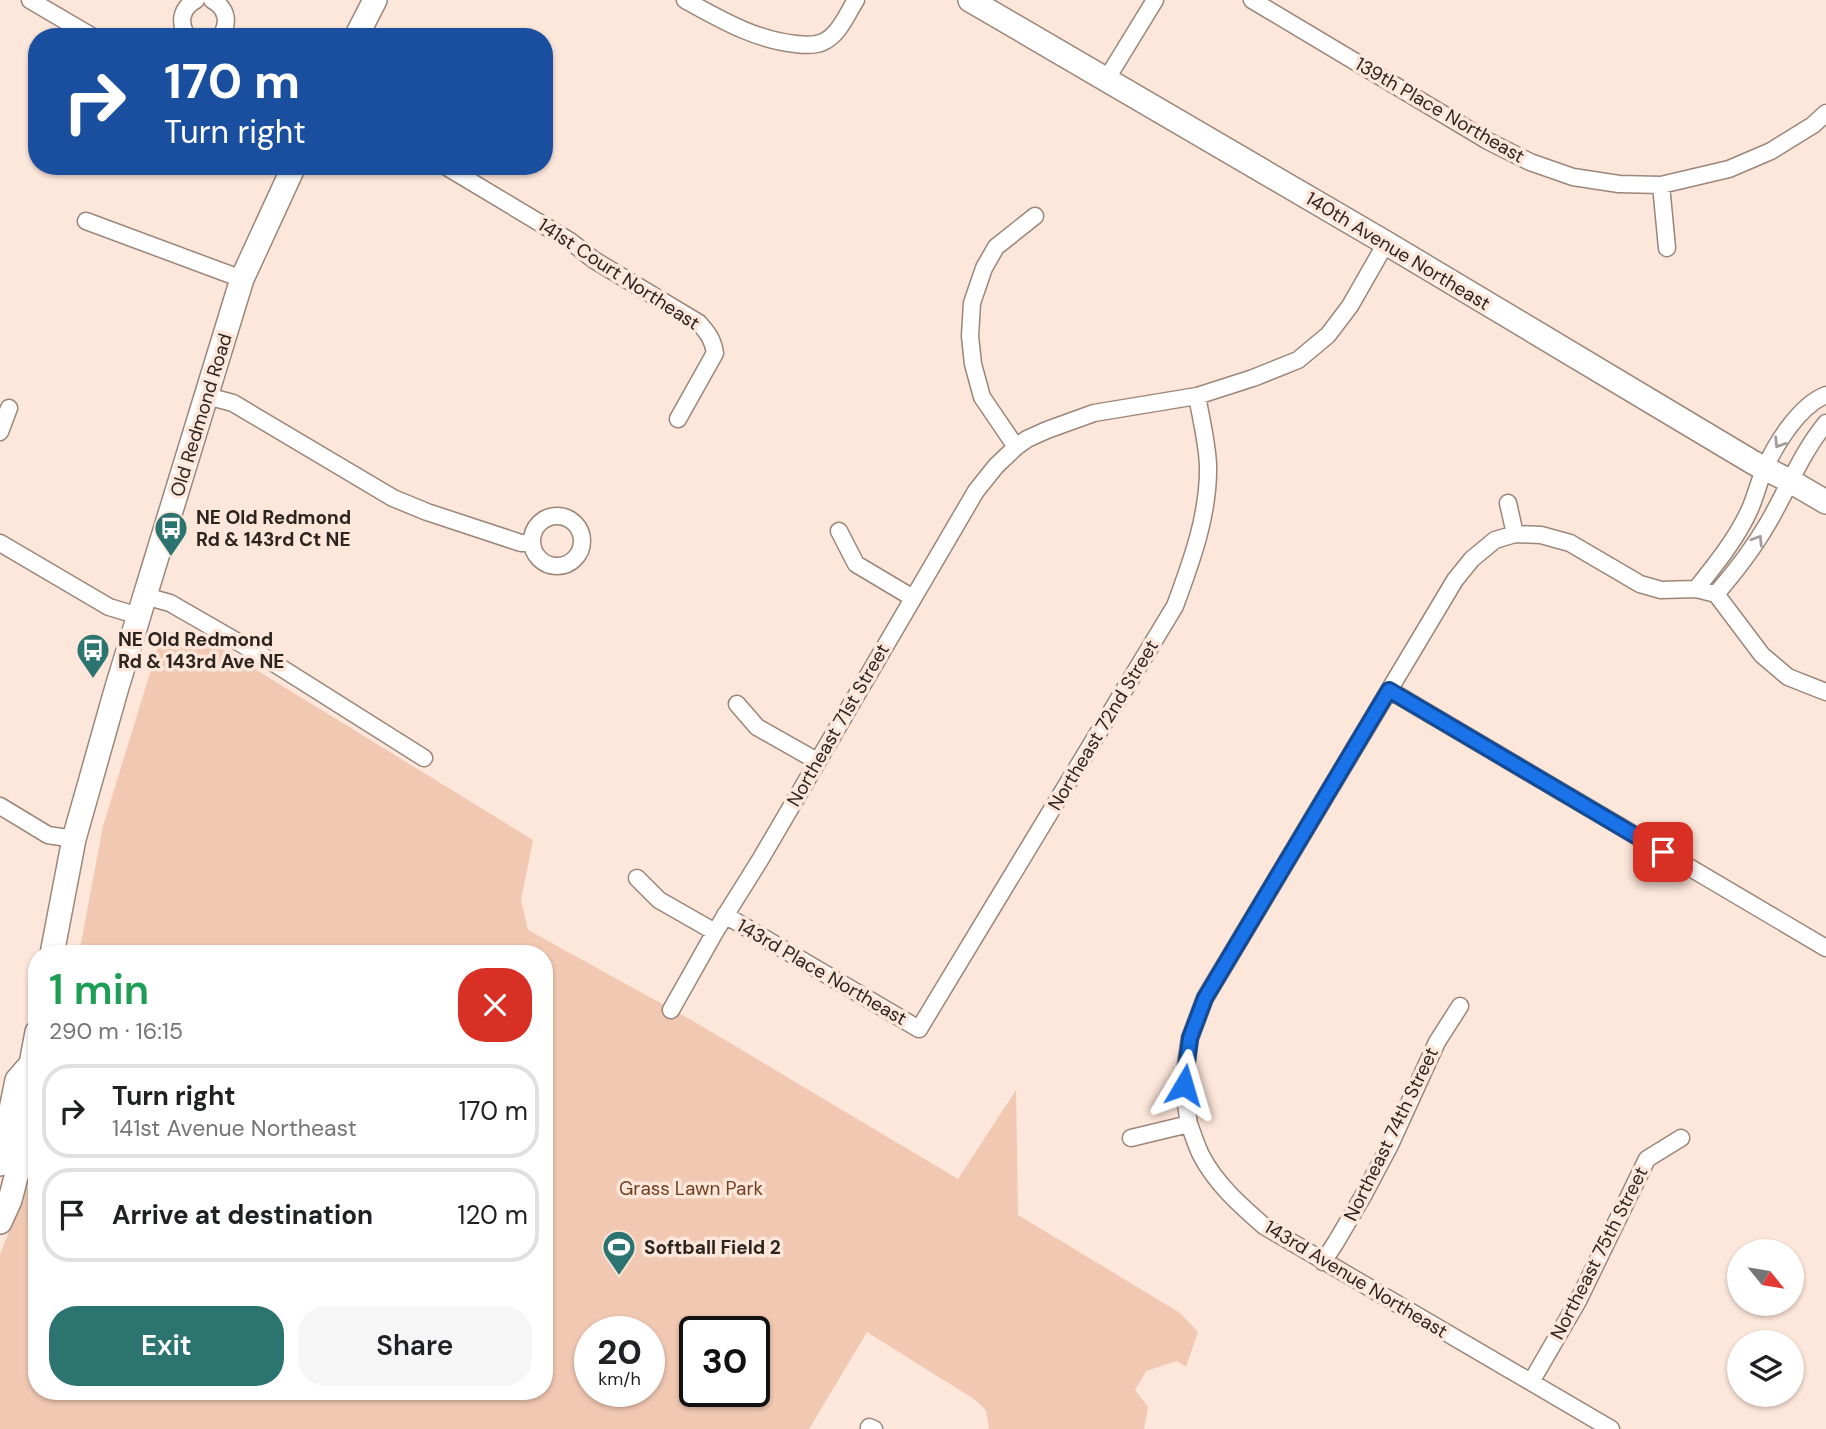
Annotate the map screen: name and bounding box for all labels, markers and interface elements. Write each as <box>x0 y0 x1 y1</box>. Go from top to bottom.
text: 170 m <box>164 49 300 113</box>
street label: 139th Place Northeast <box>1351 51 1529 169</box>
icon: right <box>49 56 140 147</box>
text: Turn right <box>164 111 306 153</box>
street label: 140th Avenue Northeast <box>1301 186 1495 316</box>
street label: 141st Court Northeast <box>533 212 705 336</box>
street label: Old Redmond Road <box>164 330 238 500</box>
one-way arrow <box>1775 435 1788 448</box>
place label: NE Old Redmond Rd & 143rd Ct NE <box>196 505 351 552</box>
bus stop icon: NE Old Redmond Rd & 143rd Ct NE <box>152 509 190 558</box>
one-way arrow <box>1749 535 1762 548</box>
place label: NE Old Redmond Rd & 143rd Ave NE <box>118 627 284 674</box>
bus stop icon: NE Old Redmond Rd & 143rd Ave NE <box>74 631 112 680</box>
street label: Northeast 72nd Street <box>1042 635 1164 815</box>
street label: Northeast 71st Street <box>781 639 895 811</box>
pin <box>1633 822 1693 882</box>
icon: arrive <box>1644 833 1682 871</box>
street label: 143rd Place Northeast <box>733 913 911 1031</box>
text: 1 min <box>49 962 149 1017</box>
button: close <box>458 968 532 1042</box>
text: 290 m · 16:15 <box>49 1016 183 1046</box>
street label: Northeast 74th Street <box>1338 1043 1444 1225</box>
position arrow <box>1147 1048 1221 1122</box>
text: Turn right <box>112 1079 236 1113</box>
icon: right <box>53 1092 91 1130</box>
text: 170 m <box>459 1094 528 1128</box>
text: 141st Avenue Northeast <box>112 1113 357 1143</box>
street label: Northeast 75th Street <box>1545 1162 1653 1344</box>
park label: Grass Lawn Park <box>619 1176 763 1201</box>
icon: arrive <box>53 1196 91 1234</box>
text: Arrive at destination <box>112 1198 373 1232</box>
text: 120 m <box>457 1198 528 1232</box>
street label: 143rd Avenue Northeast <box>1260 1214 1452 1344</box>
sports icon: Softball Field 2 <box>600 1228 638 1277</box>
place label: Softball Field 2 <box>644 1235 781 1260</box>
north arrow <box>1727 1239 1804 1316</box>
map controls <box>1727 1239 1804 1407</box>
button: Exit <box>49 1306 284 1386</box>
button: Share <box>298 1306 532 1386</box>
speed limit sign: 30 <box>679 1316 770 1407</box>
text: 20 <box>597 1329 642 1375</box>
button: layers <box>1727 1330 1804 1407</box>
text: km/h <box>598 1367 641 1391</box>

